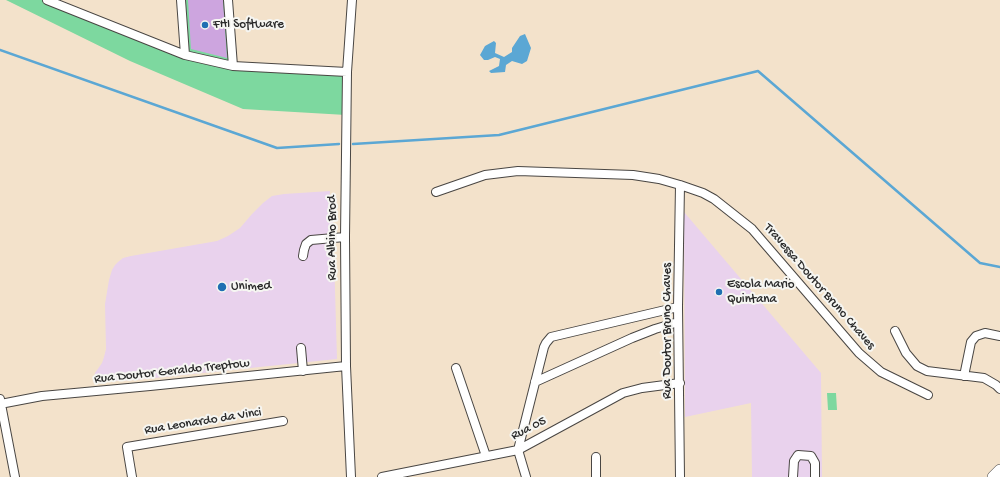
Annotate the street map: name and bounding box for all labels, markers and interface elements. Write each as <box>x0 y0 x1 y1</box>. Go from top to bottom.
place label: FHI Software <box>213 17 284 33</box>
marker: FHI Software <box>200 20 210 30</box>
street label: Rua Albino Brod <box>325 195 341 281</box>
street label: Travessa Doutor Bruno Chaves <box>760 221 878 353</box>
street label: Rua Doutor Bruno Chaves <box>660 263 676 399</box>
place label: Escola Mario Quintana <box>727 277 795 308</box>
place label: Unimed <box>231 279 271 295</box>
marker: Unimed <box>216 281 228 293</box>
marker: Escola Mario Quintana <box>714 287 724 297</box>
street label: Rua Doutor Geraldo Treptow <box>94 356 250 388</box>
street label: Rua Leonardo da Vinci <box>143 405 263 439</box>
street label: Rua 05 <box>509 414 549 444</box>

